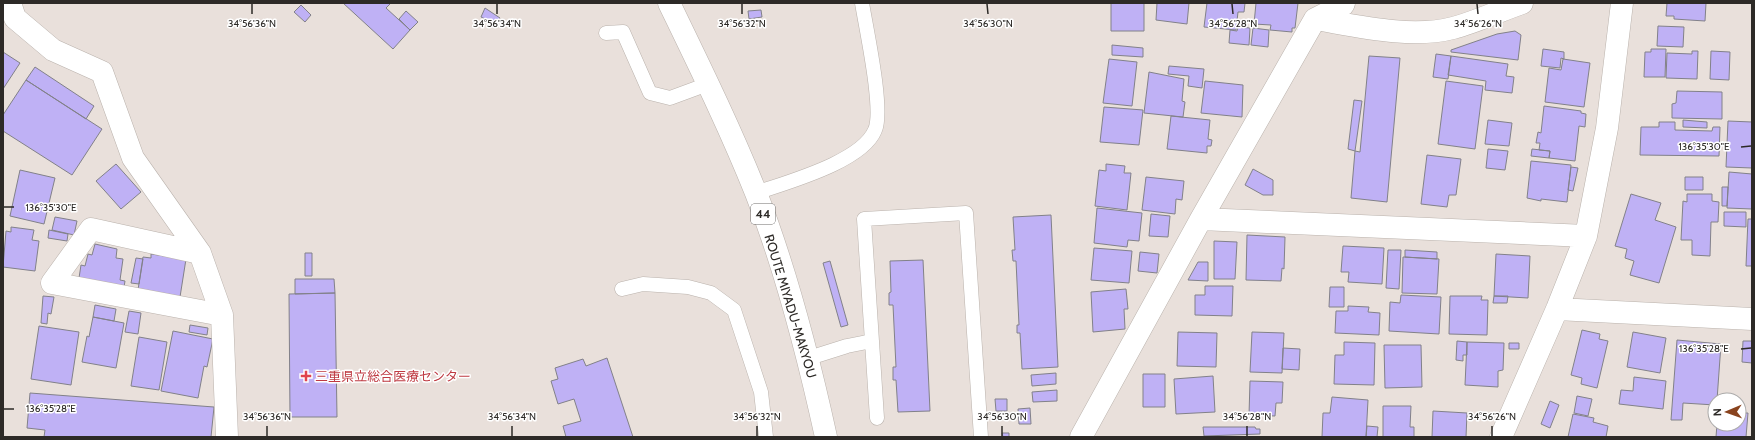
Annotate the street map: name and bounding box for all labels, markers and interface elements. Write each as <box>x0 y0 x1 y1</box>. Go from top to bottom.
text: 34°56'36"N <box>228 17 276 30</box>
text: 34°56'34"N <box>473 17 521 30</box>
text: 34°56'32"N <box>718 17 766 30</box>
text: 34°56'30"N <box>963 17 1013 30</box>
text: 34°56'28"N <box>1209 17 1257 30</box>
text: 34°56'26"N <box>1454 17 1502 30</box>
text: 136°35'30"E <box>1679 140 1730 153</box>
text: 136°35'30"E <box>26 201 77 214</box>
road number: 44 <box>751 204 775 224</box>
street label: ROUTE MIYADU-MAKYOU <box>762 232 820 380</box>
text: 136°35'28"E <box>1679 342 1729 355</box>
place label: 三重県立総合医療センター <box>315 368 471 384</box>
marker: 三重県立総合医療センター <box>300 370 312 382</box>
north arrow <box>1707 392 1747 432</box>
text: 136°35'28"E <box>26 402 76 415</box>
text: N <box>1710 408 1724 416</box>
text: 34°56'36"N <box>243 410 291 423</box>
text: 34°56'34"N <box>488 410 536 423</box>
text: 34°56'32"N <box>733 410 781 423</box>
text: 34°56'30"N <box>977 410 1027 423</box>
text: 34°56'28"N <box>1223 410 1271 423</box>
text: 34°56'26"N <box>1468 410 1516 423</box>

